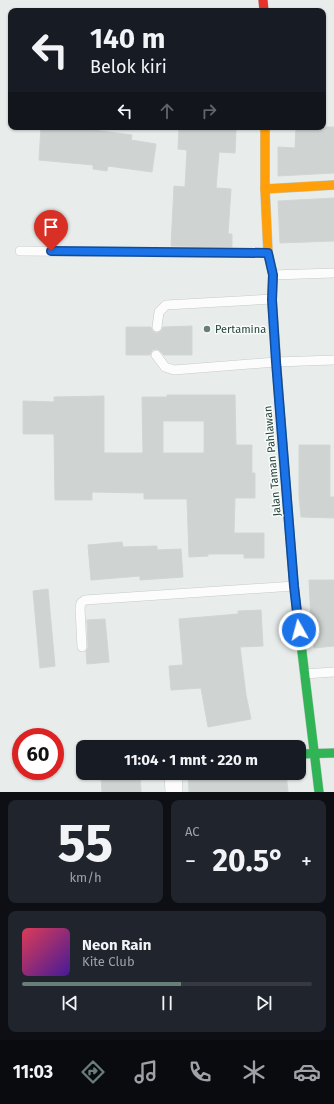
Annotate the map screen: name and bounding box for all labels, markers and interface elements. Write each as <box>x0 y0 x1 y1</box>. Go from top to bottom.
text: 140 m <box>90 22 166 55</box>
icon: left <box>24 24 76 76</box>
text: Belok kiri <box>90 56 167 78</box>
icon: left <box>114 100 136 122</box>
icon: ahead <box>156 100 178 122</box>
icon: right <box>198 100 220 122</box>
pin <box>34 210 68 251</box>
icon: arrive <box>40 216 62 238</box>
place label: Pertamina <box>215 323 266 336</box>
marker: Pertamina <box>202 324 212 334</box>
street label: Jalan Taman Pahlawan <box>261 405 284 517</box>
position arrow <box>278 609 320 651</box>
speed limit sign: 60 <box>12 728 64 780</box>
text: 11:04 · 1 mnt · 220 m <box>124 751 258 769</box>
text: 55 <box>58 812 113 875</box>
text: AC <box>185 824 200 839</box>
text: 20.5° <box>213 843 285 879</box>
text: − <box>185 848 196 875</box>
text: + <box>301 848 312 875</box>
text: km/h <box>69 870 102 885</box>
text: Neon Rain <box>82 936 151 954</box>
text: Kite Club <box>82 954 135 969</box>
icon: previous <box>59 992 81 1014</box>
icon: pause <box>156 992 178 1014</box>
icon: next <box>253 992 275 1014</box>
icon: directions <box>79 1058 107 1086</box>
icon: music <box>132 1058 160 1086</box>
icon: phone <box>186 1058 214 1086</box>
icon: climate <box>240 1058 268 1086</box>
icon: car <box>293 1058 321 1086</box>
text: 11:03 <box>13 1061 53 1083</box>

